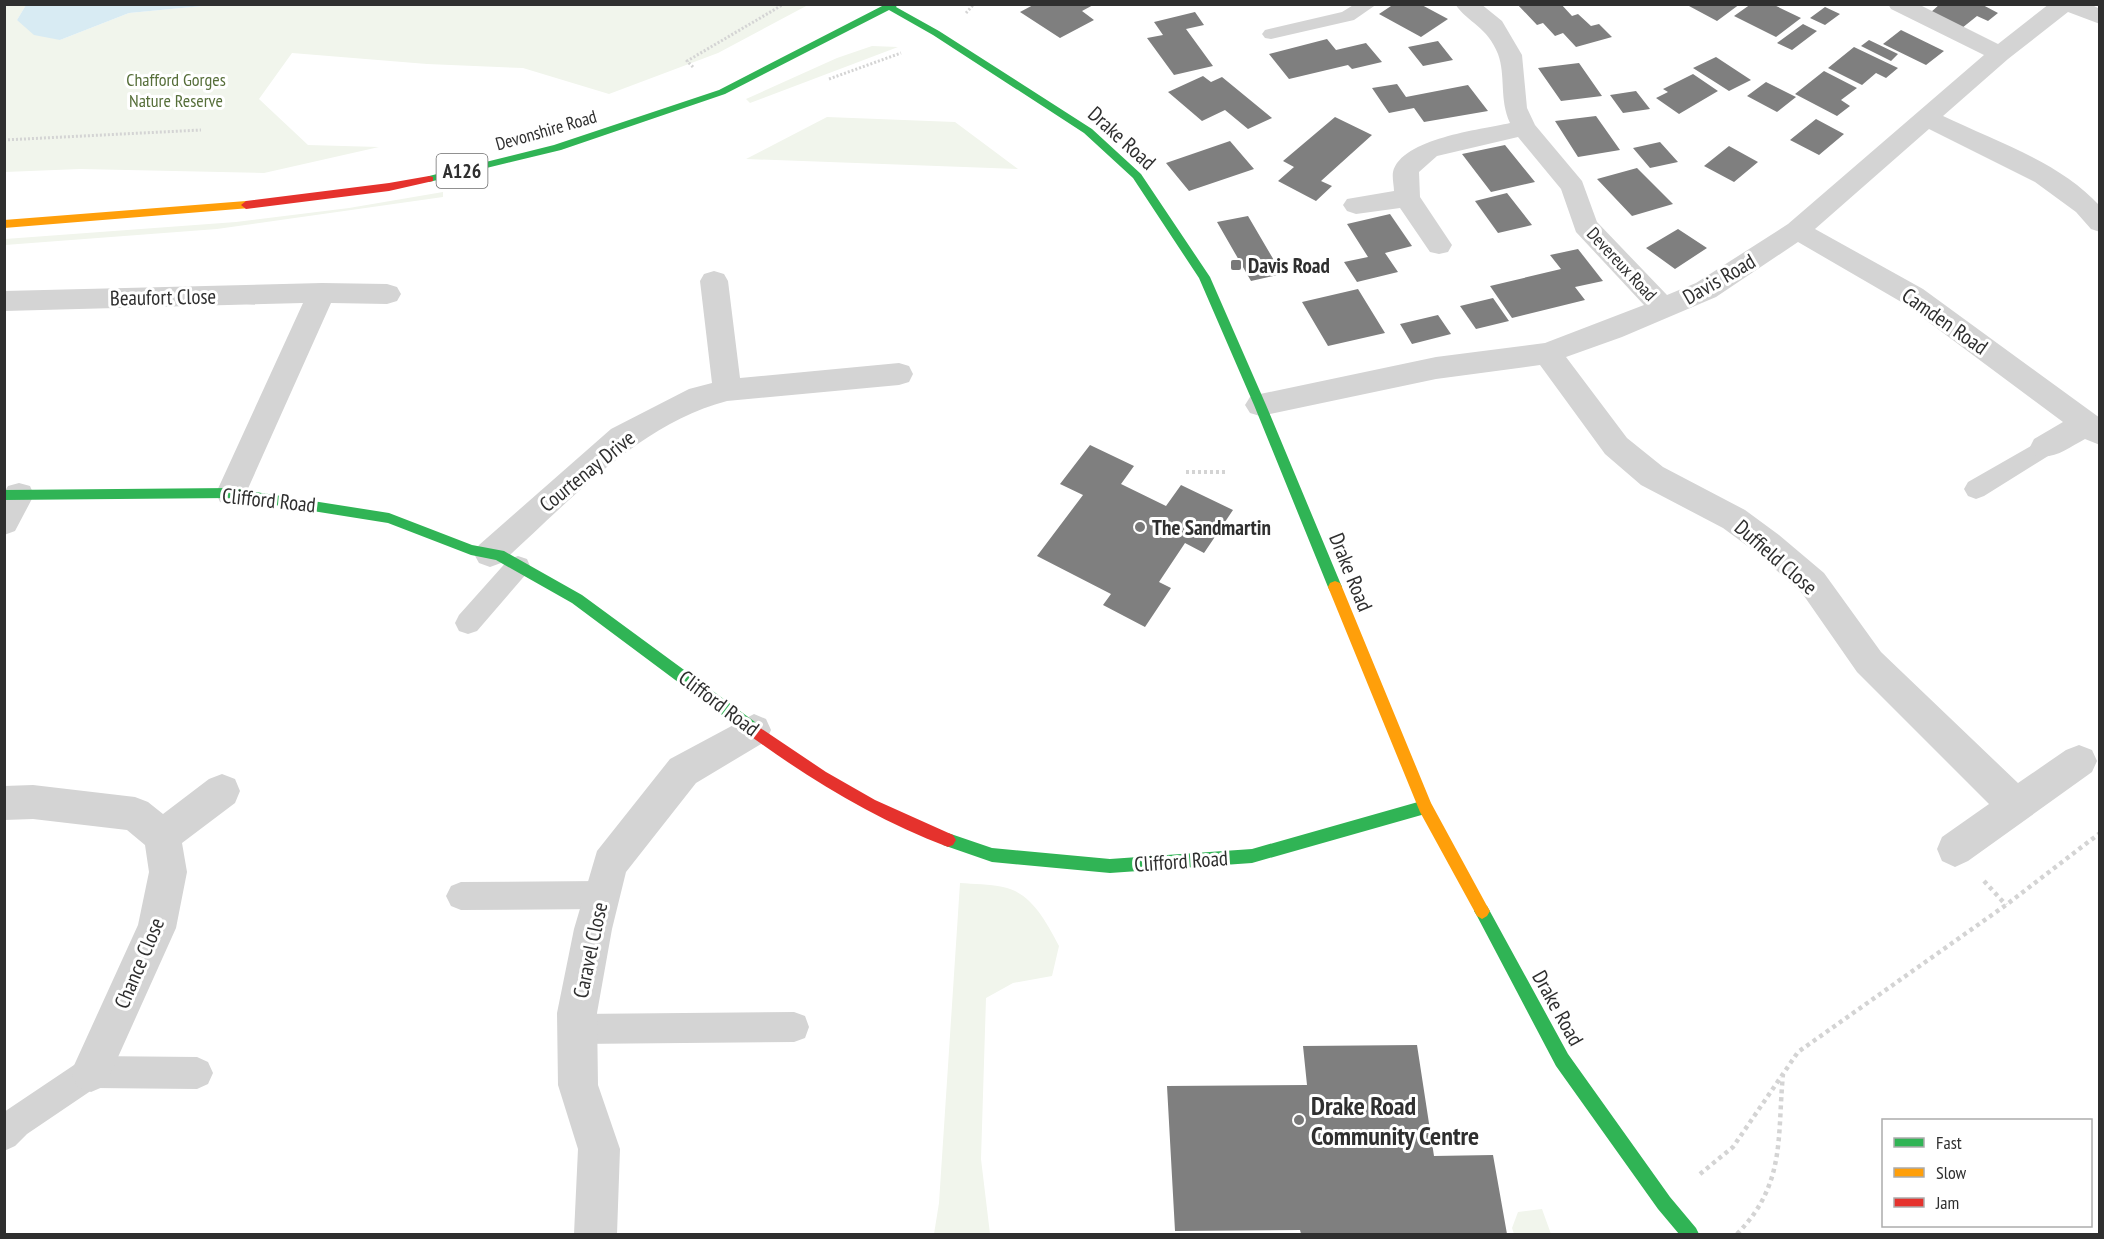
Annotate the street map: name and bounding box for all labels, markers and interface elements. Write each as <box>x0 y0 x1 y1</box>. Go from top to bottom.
park label: Chafford Gorges Nature Reserve <box>126 68 226 112</box>
street label: Drake Road <box>1082 101 1162 175</box>
street label: Devonshire Road <box>493 105 599 155</box>
road number: A126 <box>436 154 488 188</box>
street label: Devereux Road <box>1582 222 1662 306</box>
street label: Davis Road <box>1678 247 1760 311</box>
place label: Davis Road <box>1248 252 1330 279</box>
marker: Davis Road <box>1229 258 1243 272</box>
street label: Camden Road <box>1897 282 1993 360</box>
street label: Beaufort Close <box>110 283 216 311</box>
street label: Courtenay Drive <box>534 424 640 518</box>
street label: Clifford Road <box>221 482 317 518</box>
place label: The Sandmartin <box>1152 514 1271 541</box>
street label: Duffield Close <box>1729 514 1823 600</box>
marker: The Sandmartin <box>1133 520 1147 534</box>
street label: Drake Road <box>1323 529 1379 615</box>
street label: Clifford Road <box>673 664 765 742</box>
street label: Clifford Road <box>1133 844 1229 878</box>
street label: Caravel Close <box>567 900 613 1000</box>
street label: Chance Close <box>108 914 170 1012</box>
street label: Drake Road <box>1526 966 1590 1050</box>
place label: Drake Road Community Centre <box>1311 1089 1479 1152</box>
marker: Drake Road Community Centre <box>1292 1113 1306 1127</box>
legend <box>1882 1119 2092 1227</box>
text: Fast <box>1936 1131 1962 1154</box>
text: Slow <box>1936 1161 1967 1184</box>
text: Jam <box>1935 1191 1959 1214</box>

